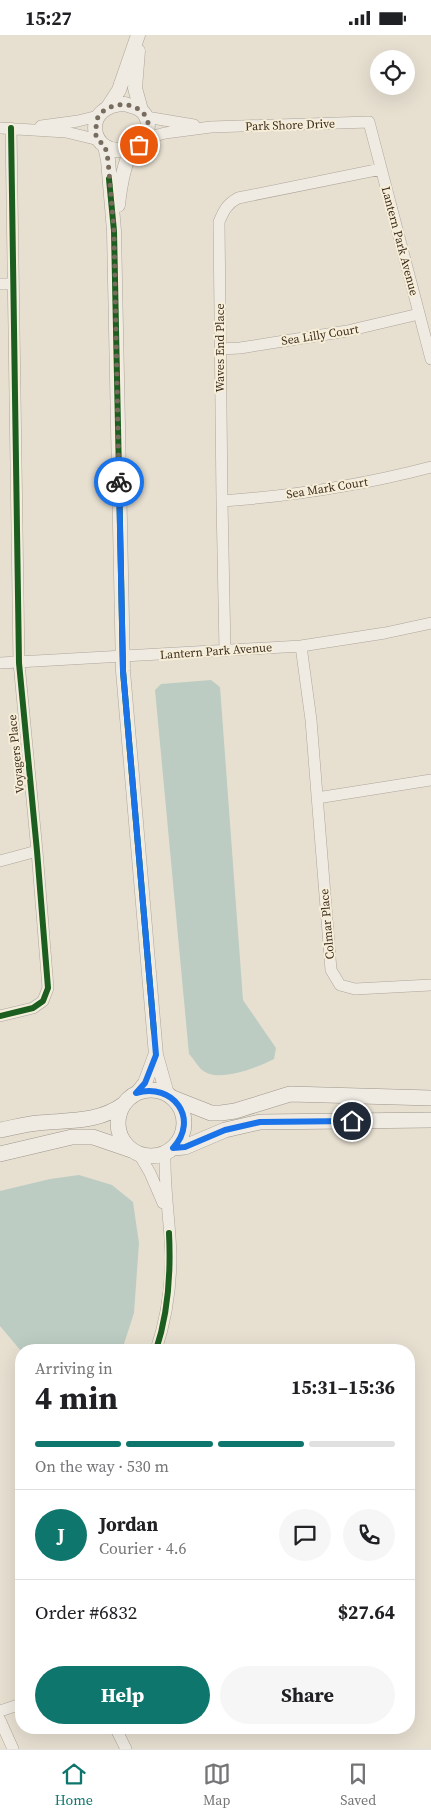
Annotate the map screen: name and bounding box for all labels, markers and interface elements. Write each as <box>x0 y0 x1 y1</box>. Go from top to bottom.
text: 15:27 <box>25 5 72 31</box>
map controls <box>370 50 415 95</box>
button: locate <box>370 50 415 95</box>
street label: Park Shore Drive <box>245 115 335 135</box>
pin <box>118 124 160 166</box>
icon: bag <box>125 131 153 159</box>
street label: Lantern Park Avenue <box>378 185 422 297</box>
street label: Waves End Place <box>212 303 228 393</box>
street label: Sea Lilly Court <box>280 321 360 349</box>
courier <box>94 457 144 507</box>
icon: bike <box>105 468 133 496</box>
street label: Sea Mark Court <box>285 474 369 502</box>
street label: Lantern Park Avenue <box>159 639 273 663</box>
street label: Voyagers Place <box>4 714 28 794</box>
street label: Colmar Place <box>316 888 338 960</box>
pin <box>331 1100 373 1142</box>
icon: home <box>338 1107 366 1135</box>
text: Arriving in <box>35 1357 113 1379</box>
text: 15:31–15:36 <box>291 1374 395 1400</box>
text: 4 min <box>35 1376 118 1420</box>
text: On the way · 530 m <box>35 1455 169 1477</box>
button: chat <box>279 1509 331 1561</box>
button: phone <box>343 1509 395 1561</box>
text: Jordan <box>99 1511 158 1537</box>
text: J <box>57 1522 65 1548</box>
text: Courier · 4.6 <box>99 1537 187 1559</box>
text: Order #6832 <box>35 1599 137 1625</box>
text: $27.64 <box>338 1599 395 1625</box>
button: Help <box>35 1666 210 1724</box>
button: Share <box>220 1666 395 1724</box>
tab: Home <box>55 1760 93 1810</box>
tab: Map <box>203 1760 231 1810</box>
tab: Saved <box>340 1760 376 1810</box>

